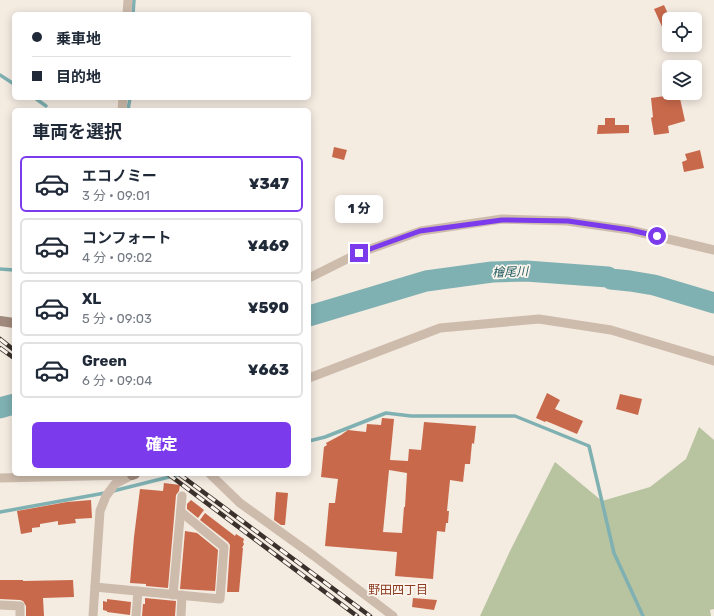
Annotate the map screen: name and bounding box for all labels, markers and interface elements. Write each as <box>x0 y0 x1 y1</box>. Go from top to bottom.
map controls <box>662 12 702 100</box>
button: locate <box>662 12 702 52</box>
text: 乗車地 <box>56 30 101 48</box>
button: layers <box>662 60 702 100</box>
text: 目的地 <box>56 68 101 86</box>
text: 車両を選択 <box>32 121 122 143</box>
icon: car <box>34 166 70 202</box>
text: エコノミー <box>82 167 157 185</box>
text: ¥347 <box>249 175 289 193</box>
text: 3 分 · 09:01 <box>82 188 150 203</box>
callout: 1 分 <box>335 195 383 223</box>
text: 1 分 <box>348 201 370 216</box>
route start <box>648 227 666 245</box>
icon: car <box>34 228 70 264</box>
text: コンフォート <box>82 229 172 247</box>
text: ¥469 <box>248 237 289 255</box>
route end <box>350 244 368 262</box>
text: 4 分 · 09:02 <box>82 250 152 265</box>
water label: 檜尾川 <box>492 264 530 280</box>
icon: car <box>34 290 70 326</box>
text: XL <box>82 290 101 308</box>
text: ¥590 <box>248 299 289 317</box>
text: 5 分 · 09:03 <box>82 311 152 326</box>
icon: car <box>34 352 70 388</box>
text: Green <box>82 352 127 370</box>
text: ¥663 <box>248 361 289 379</box>
text: 6 分 · 09:04 <box>82 373 152 388</box>
button: 確定 <box>32 422 291 468</box>
district label: 野田四丁目 <box>368 583 428 597</box>

